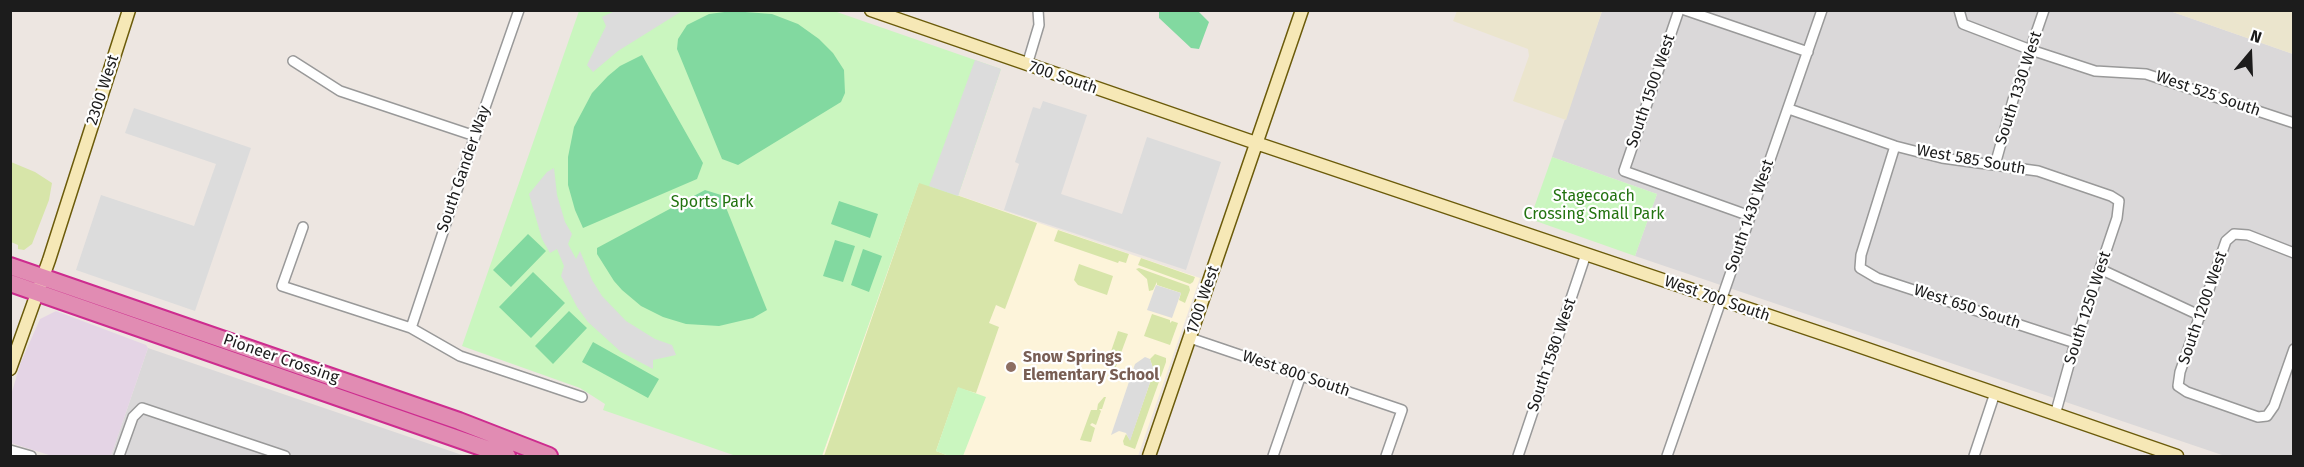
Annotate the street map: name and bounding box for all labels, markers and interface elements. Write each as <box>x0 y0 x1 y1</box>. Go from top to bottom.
north arrow <box>2220 24 2280 84</box>
text: N <box>2248 26 2264 47</box>
street label: South 1330 West <box>1992 29 2046 147</box>
street label: South 1500 West <box>1623 32 1679 150</box>
street label: 2300 West <box>83 52 123 128</box>
street label: 700 South <box>1026 57 1100 99</box>
street label: West 525 South <box>2153 67 2263 121</box>
street label: South Gander Way <box>433 103 495 235</box>
street label: West 585 South <box>1915 141 2027 179</box>
street label: South 1430 West <box>1722 157 1778 275</box>
park label: Stagecoach Crossing Small Park <box>1523 187 1665 225</box>
park label: Sports Park <box>671 193 753 213</box>
street label: South 1250 West <box>2061 249 2115 367</box>
street label: South 1200 West <box>2175 249 2231 367</box>
street label: 1700 West <box>1182 263 1224 337</box>
street label: West 700 South <box>1661 272 1773 326</box>
street label: West 650 South <box>1911 281 2023 333</box>
street label: South 1580 West <box>1524 296 1580 414</box>
street label: Pioneer Crossing <box>221 330 341 388</box>
street label: West 800 South <box>1240 347 1352 401</box>
place label: Snow Springs Elementary School <box>1023 348 1159 386</box>
marker: Snow Springs Elementary School <box>1004 360 1018 374</box>

